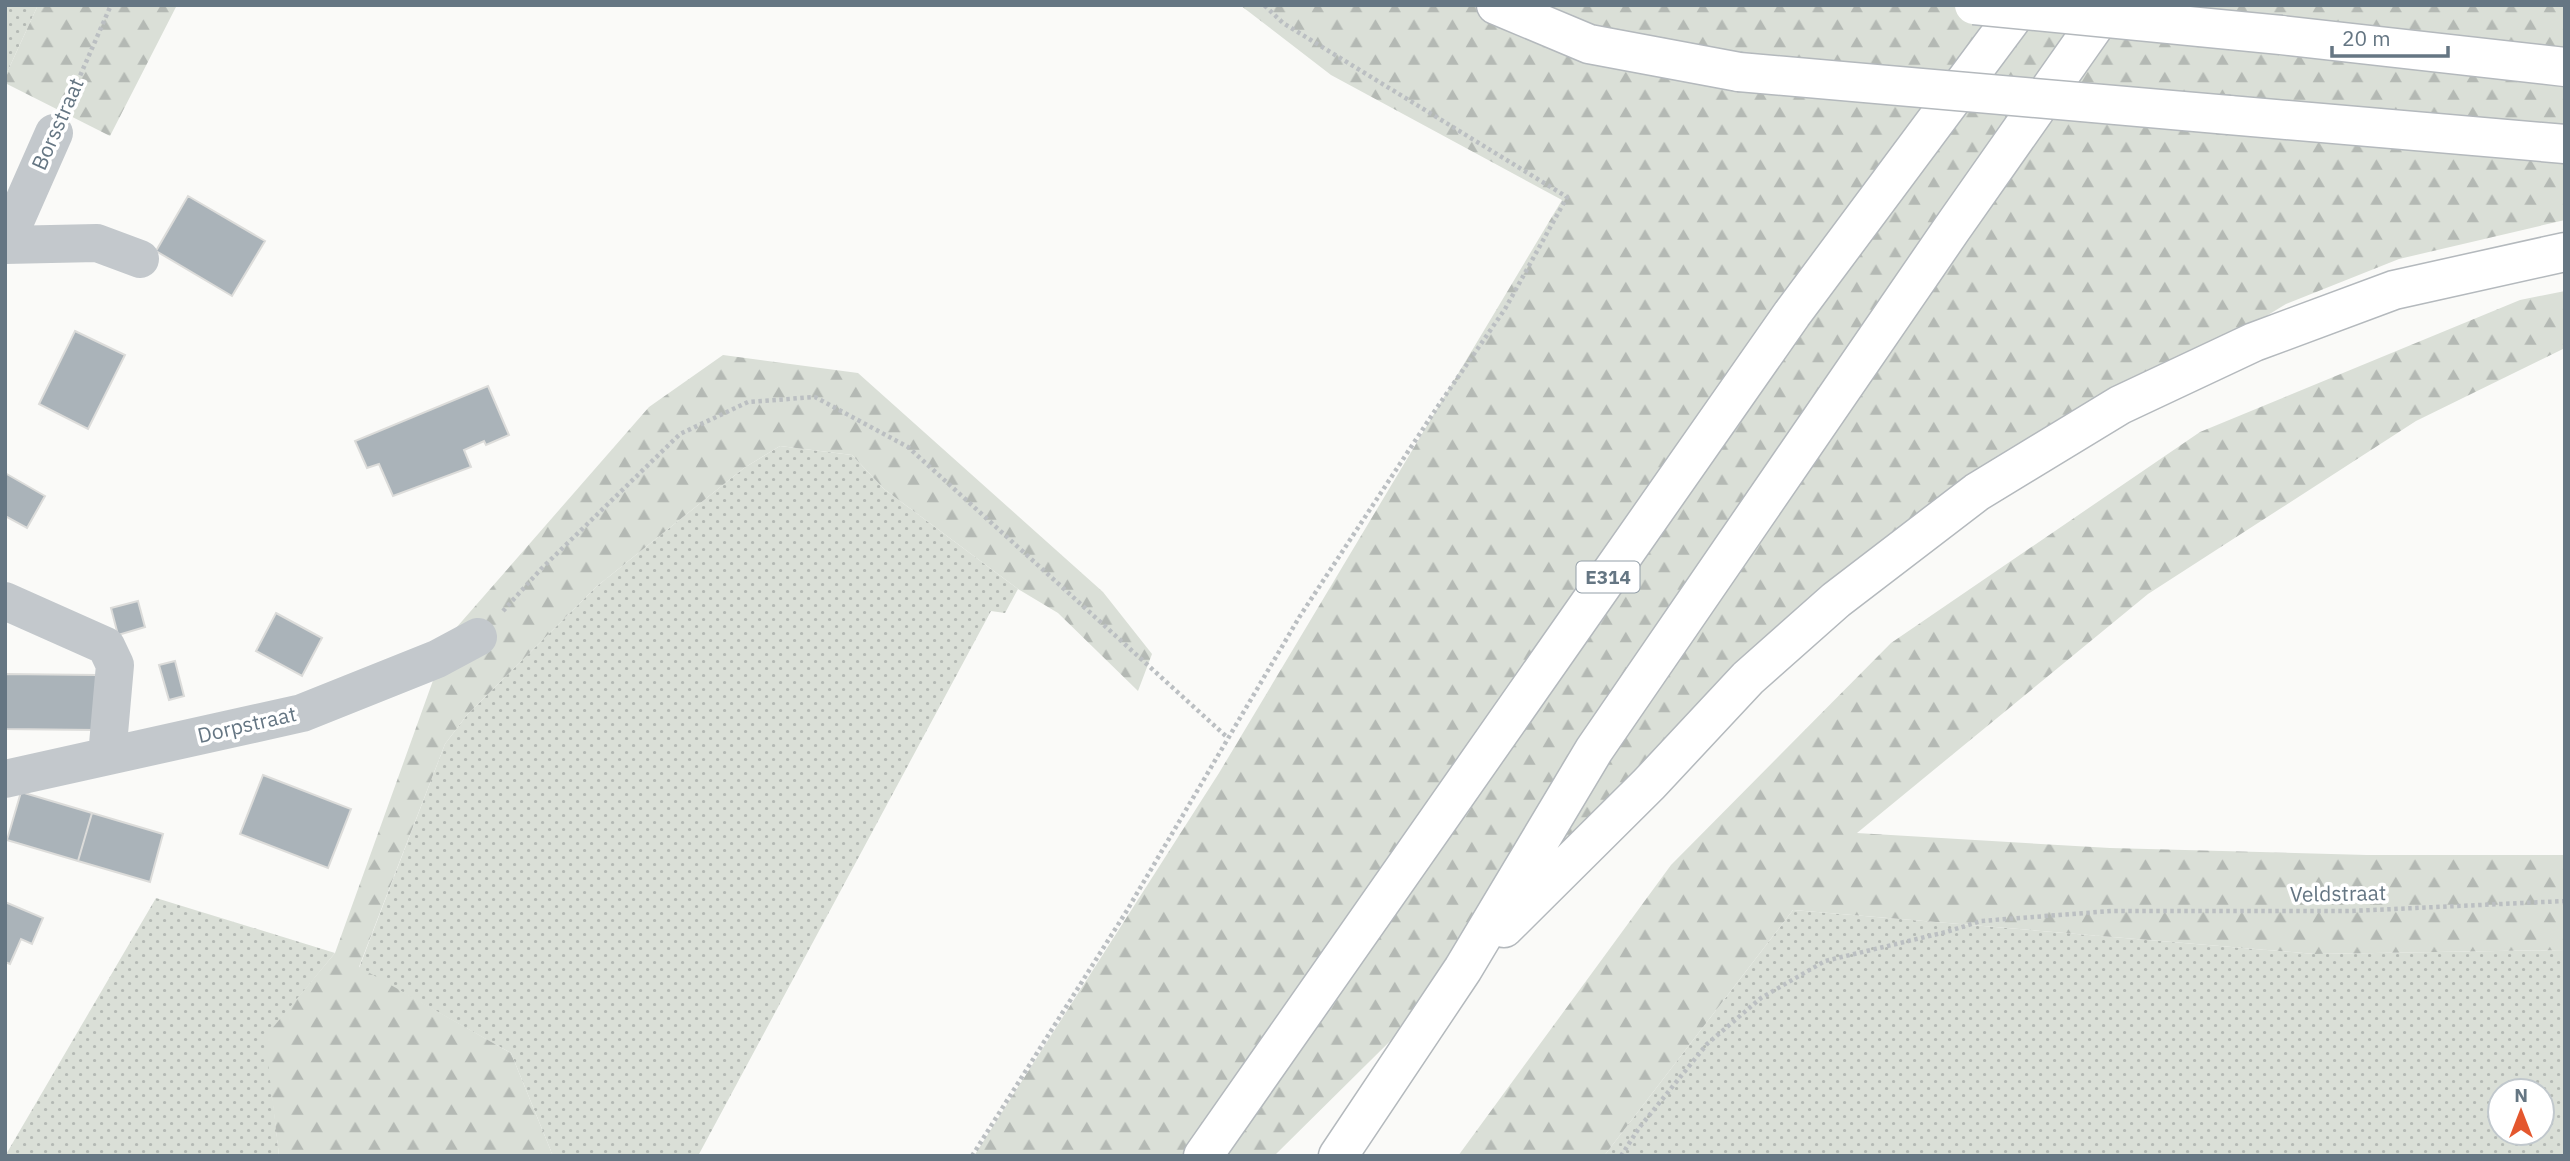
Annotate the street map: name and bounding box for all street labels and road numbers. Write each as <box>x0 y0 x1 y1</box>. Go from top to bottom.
street label: Borsstraat <box>24 73 90 174</box>
road number: E314 <box>1576 562 1640 592</box>
street label: Dorpstraat <box>195 699 299 749</box>
street label: Veldstraat <box>2290 878 2386 908</box>

